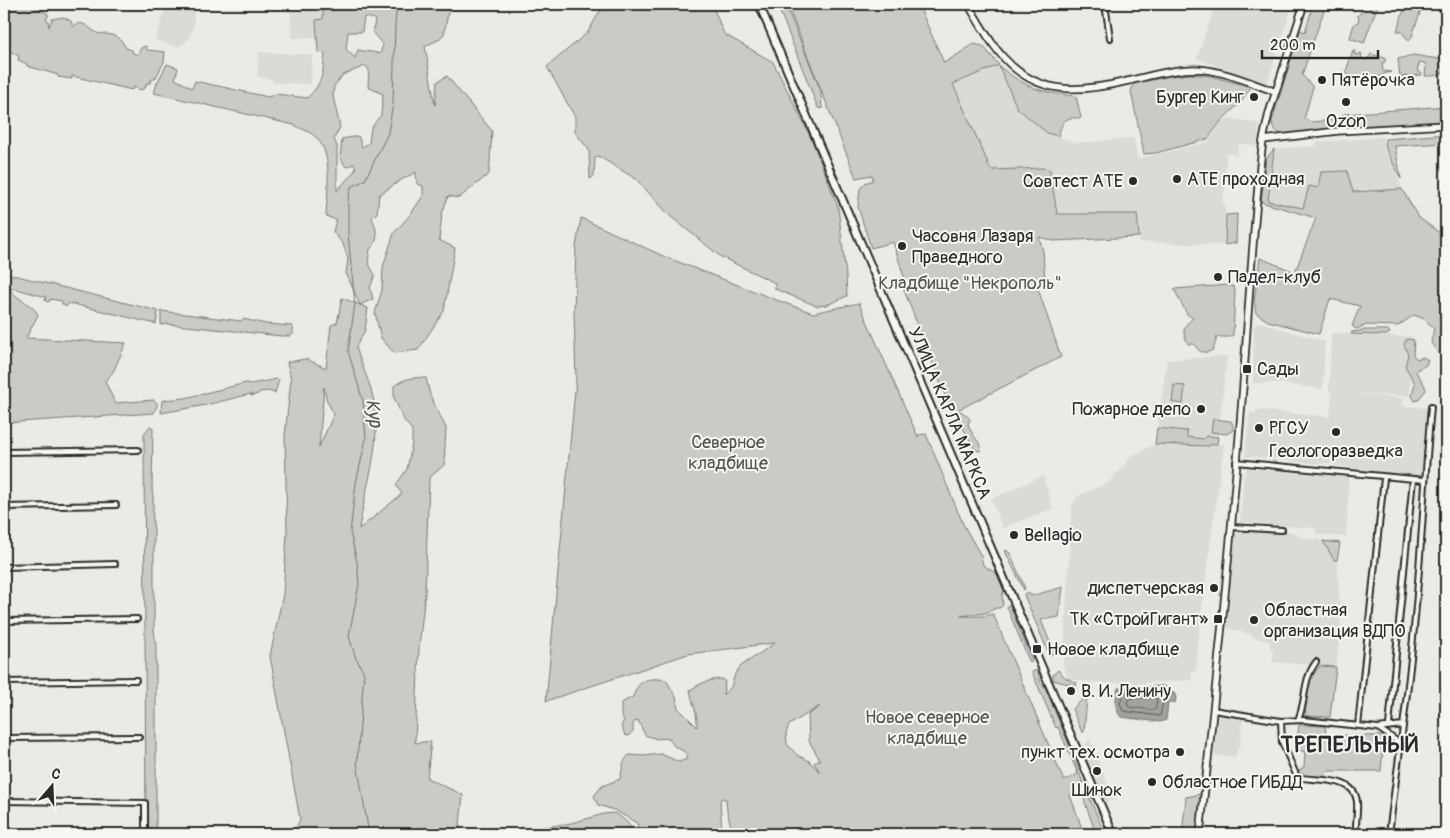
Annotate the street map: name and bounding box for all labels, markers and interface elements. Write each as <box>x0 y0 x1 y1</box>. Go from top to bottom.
scale bar <box>1262 28 1379 60</box>
text: 200 m <box>1270 36 1315 55</box>
place label: Пятёрочка <box>1332 69 1415 92</box>
marker: Пятёрочка <box>1316 74 1328 86</box>
place label: Бургер Кинг <box>1156 86 1244 109</box>
marker: Бургер Кинг <box>1248 91 1260 103</box>
marker: Ozon <box>1340 96 1352 108</box>
place label: Ozon <box>1326 110 1366 133</box>
place label: АТЕ проходная <box>1187 168 1305 191</box>
place label: Совтест АТЕ <box>1023 170 1123 193</box>
marker: АТЕ проходная <box>1171 173 1183 185</box>
marker: Совтест АТЕ <box>1127 175 1139 187</box>
place label: Часовня Лазаря Праведного <box>912 225 1033 269</box>
marker: Часовня Лазаря Праведного <box>896 240 908 252</box>
place label: Падел-клуб <box>1228 266 1321 289</box>
marker: Падел-клуб <box>1212 271 1224 283</box>
park label: Кладбище "Некрополь" <box>878 272 1062 295</box>
street label: УЛИЦА КАРЛА МАРКСА <box>903 324 996 503</box>
place label: Сады <box>1257 358 1299 381</box>
marker: Сады <box>1241 363 1253 375</box>
water label: Кур <box>360 398 388 430</box>
place label: Пожарное депо <box>1072 398 1191 421</box>
marker: Пожарное депо <box>1195 403 1207 415</box>
place label: РГСУ <box>1269 417 1309 440</box>
marker: РГСУ <box>1253 422 1265 434</box>
marker: Геологоразведка <box>1330 426 1342 438</box>
park label: Северное кладбище <box>688 431 768 475</box>
place label: Геологоразведка <box>1269 440 1403 463</box>
place label: Bellagio <box>1024 524 1082 547</box>
marker: Bellagio <box>1008 529 1020 541</box>
place label: диспетчерская <box>1087 577 1204 600</box>
marker: диспетчерская <box>1208 582 1220 594</box>
place label: Областная организация ВДПО <box>1264 599 1406 643</box>
place label: ТК «СтройГигант» <box>1070 608 1208 631</box>
marker: ТК «СтройГигант» <box>1212 613 1224 625</box>
marker: Областная организация ВДПО <box>1248 614 1260 626</box>
place label: Новое кладбище <box>1047 638 1179 661</box>
marker: Новое кладбище <box>1031 643 1043 655</box>
place label: В. И. Ленину <box>1081 680 1171 703</box>
marker: В. И. Ленину <box>1065 685 1077 697</box>
park label: Новое северное кладбище <box>865 706 989 750</box>
district label: ТРЕПЕЛЬНЫЙ <box>1280 731 1419 759</box>
place label: пункт тех. осмотра <box>1021 741 1170 764</box>
marker: пункт тех. осмотра <box>1174 746 1186 758</box>
north arrow <box>28 760 78 810</box>
text: С <box>49 765 63 784</box>
marker: Шинок <box>1091 765 1103 777</box>
place label: Областное ГИБДД <box>1162 771 1303 794</box>
marker: Областное ГИБДД <box>1146 776 1158 788</box>
place label: Шинок <box>1072 779 1122 802</box>

